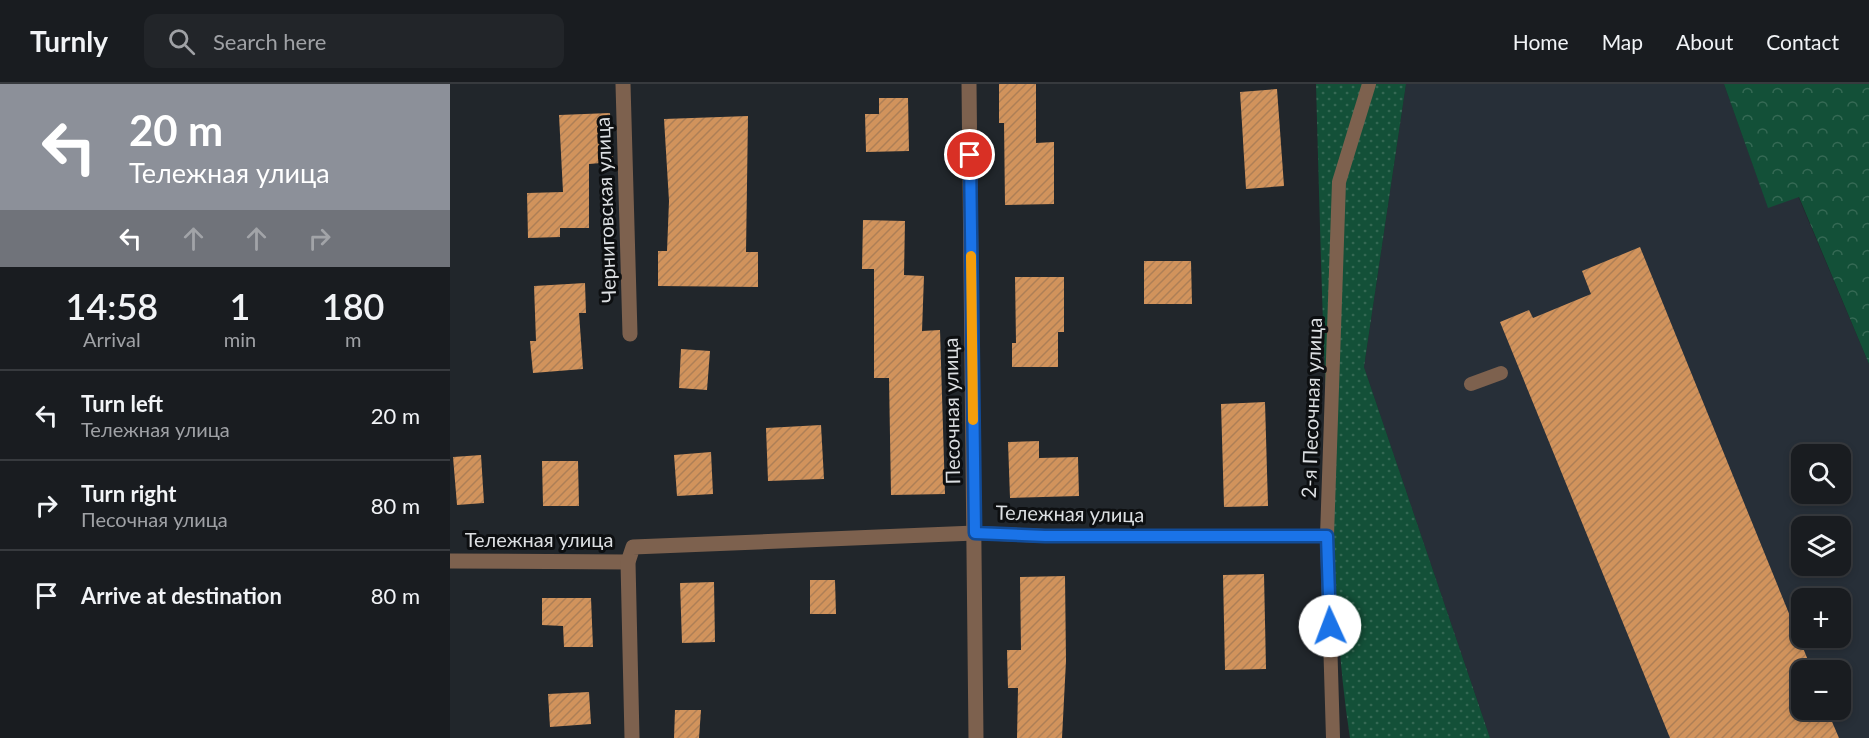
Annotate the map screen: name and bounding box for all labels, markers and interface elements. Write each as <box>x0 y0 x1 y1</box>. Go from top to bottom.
search box <box>144 14 564 68</box>
text: Turnly <box>30 24 108 58</box>
icon: search <box>165 25 198 58</box>
text: Search here <box>213 28 326 55</box>
text: Home <box>1513 29 1569 54</box>
text: Map <box>1602 29 1643 54</box>
text: About <box>1676 29 1733 54</box>
text: Contact <box>1766 29 1839 54</box>
text: 20 m <box>129 105 223 155</box>
icon: left <box>30 108 108 186</box>
street label: Черниговская улица <box>590 117 620 303</box>
pin <box>944 129 995 180</box>
icon: arrive <box>953 138 986 171</box>
text: Тележная улица <box>129 156 330 189</box>
icon: left <box>114 222 147 255</box>
icon: ahead <box>177 222 210 255</box>
icon: ahead <box>240 222 273 255</box>
icon: right <box>303 222 336 255</box>
text: 14:58 <box>66 284 158 328</box>
text: 1 <box>230 284 250 328</box>
text: 180 <box>322 284 384 328</box>
street label: 2-я Песочная улица <box>1296 317 1326 499</box>
text: Arrival <box>83 327 141 351</box>
text: min <box>224 327 256 351</box>
text: m <box>345 327 361 351</box>
street label: Песочная улица <box>938 337 964 485</box>
text: Turn left <box>81 390 163 417</box>
icon: left <box>30 399 63 432</box>
text: 20 m <box>371 402 420 429</box>
text: Тележная улица <box>81 417 230 441</box>
map controls <box>1791 444 1851 720</box>
button: search <box>1791 444 1851 504</box>
text: Turn right <box>81 480 176 507</box>
icon: right <box>30 489 63 522</box>
text: 80 m <box>371 492 420 519</box>
street label: Тележная улица <box>995 500 1145 526</box>
text: Песочная улица <box>81 507 228 531</box>
button: layers <box>1791 516 1851 576</box>
street label: Тележная улица <box>465 527 613 551</box>
icon: arrive <box>30 579 63 612</box>
text: Arrive at destination <box>81 582 282 609</box>
text: 80 m <box>371 582 420 609</box>
button: + <box>1791 588 1851 648</box>
position arrow <box>1298 594 1362 658</box>
button: − <box>1791 660 1851 720</box>

